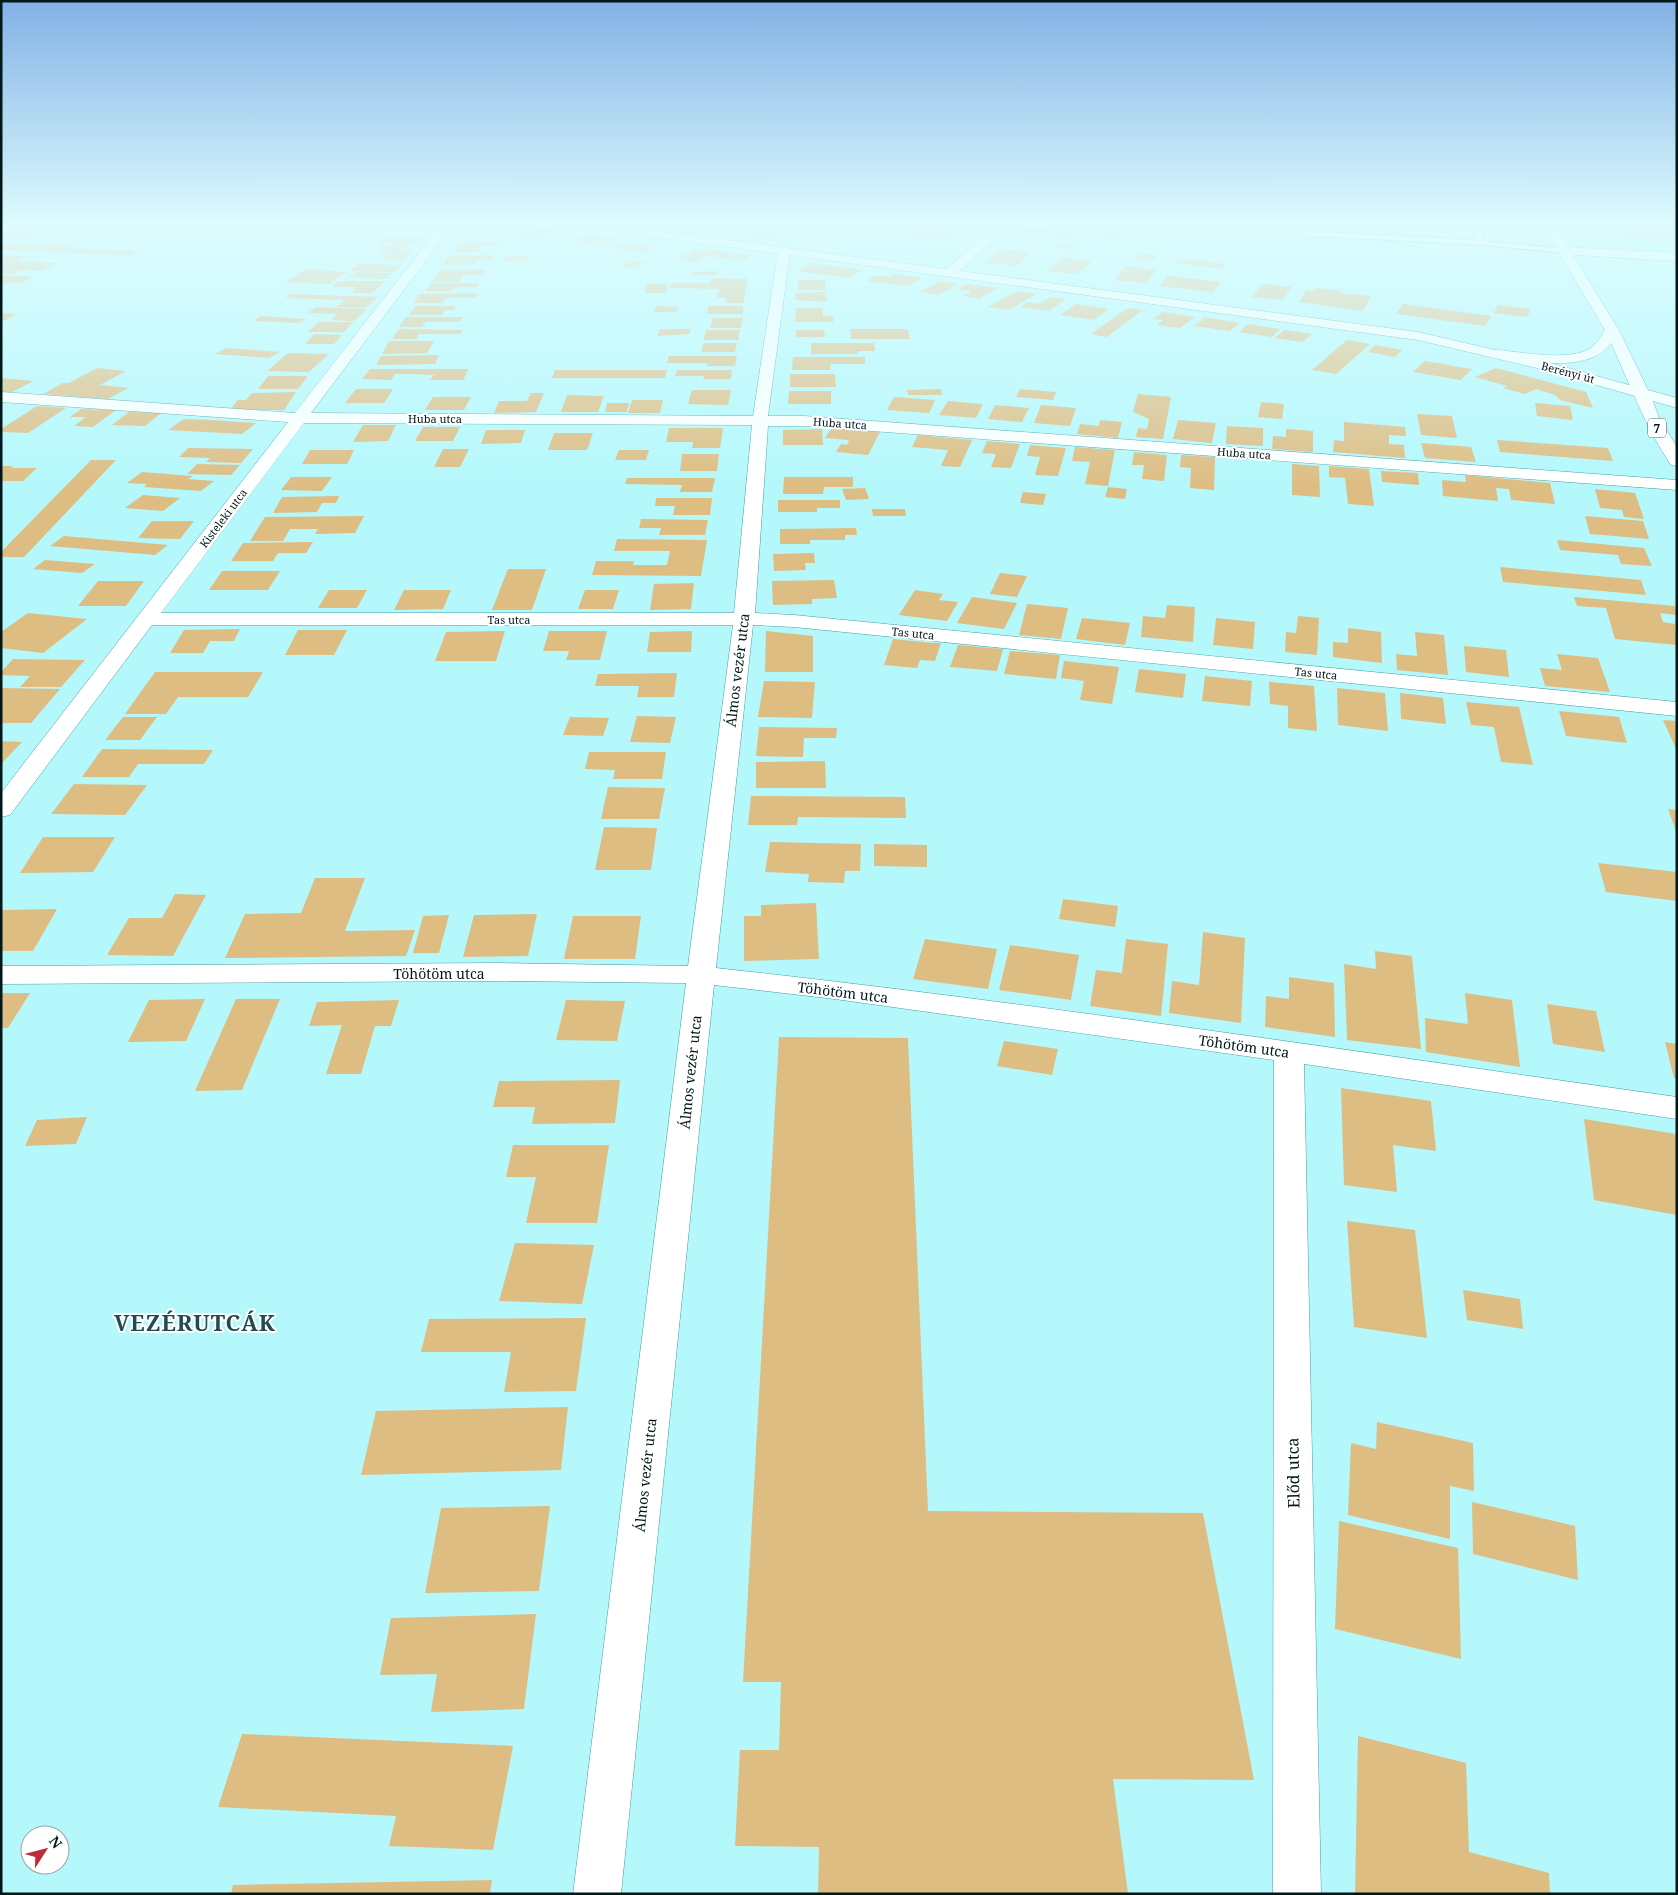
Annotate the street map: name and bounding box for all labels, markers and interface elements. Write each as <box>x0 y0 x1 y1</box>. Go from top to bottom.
street label: Berényi út <box>1540 358 1596 386</box>
street label: Huba utca <box>408 411 462 426</box>
street label: Huba utca <box>813 414 867 432</box>
road number: 7 <box>1648 418 1666 438</box>
street label: Huba utca <box>1217 444 1271 462</box>
street label: Kisteleki utca <box>196 485 250 551</box>
street label: Tas utca <box>488 612 530 627</box>
street label: Álmos vezér utca <box>721 612 753 728</box>
street label: Tas utca <box>891 623 935 643</box>
street label: Tas utca <box>1294 663 1338 683</box>
street label: Töhötöm utca <box>393 964 485 983</box>
street label: Töhötöm utca <box>796 977 890 1007</box>
street label: Álmos vezér utca <box>675 1014 705 1130</box>
street label: Töhötöm utca <box>1197 1030 1291 1062</box>
district label: VEZÉRUTCÁK <box>114 1307 276 1337</box>
street label: Álmos vezér utca <box>630 1417 660 1533</box>
street label: Előd utca <box>1281 1437 1305 1509</box>
north arrow <box>20 1825 70 1875</box>
text: N <box>45 1832 67 1852</box>

